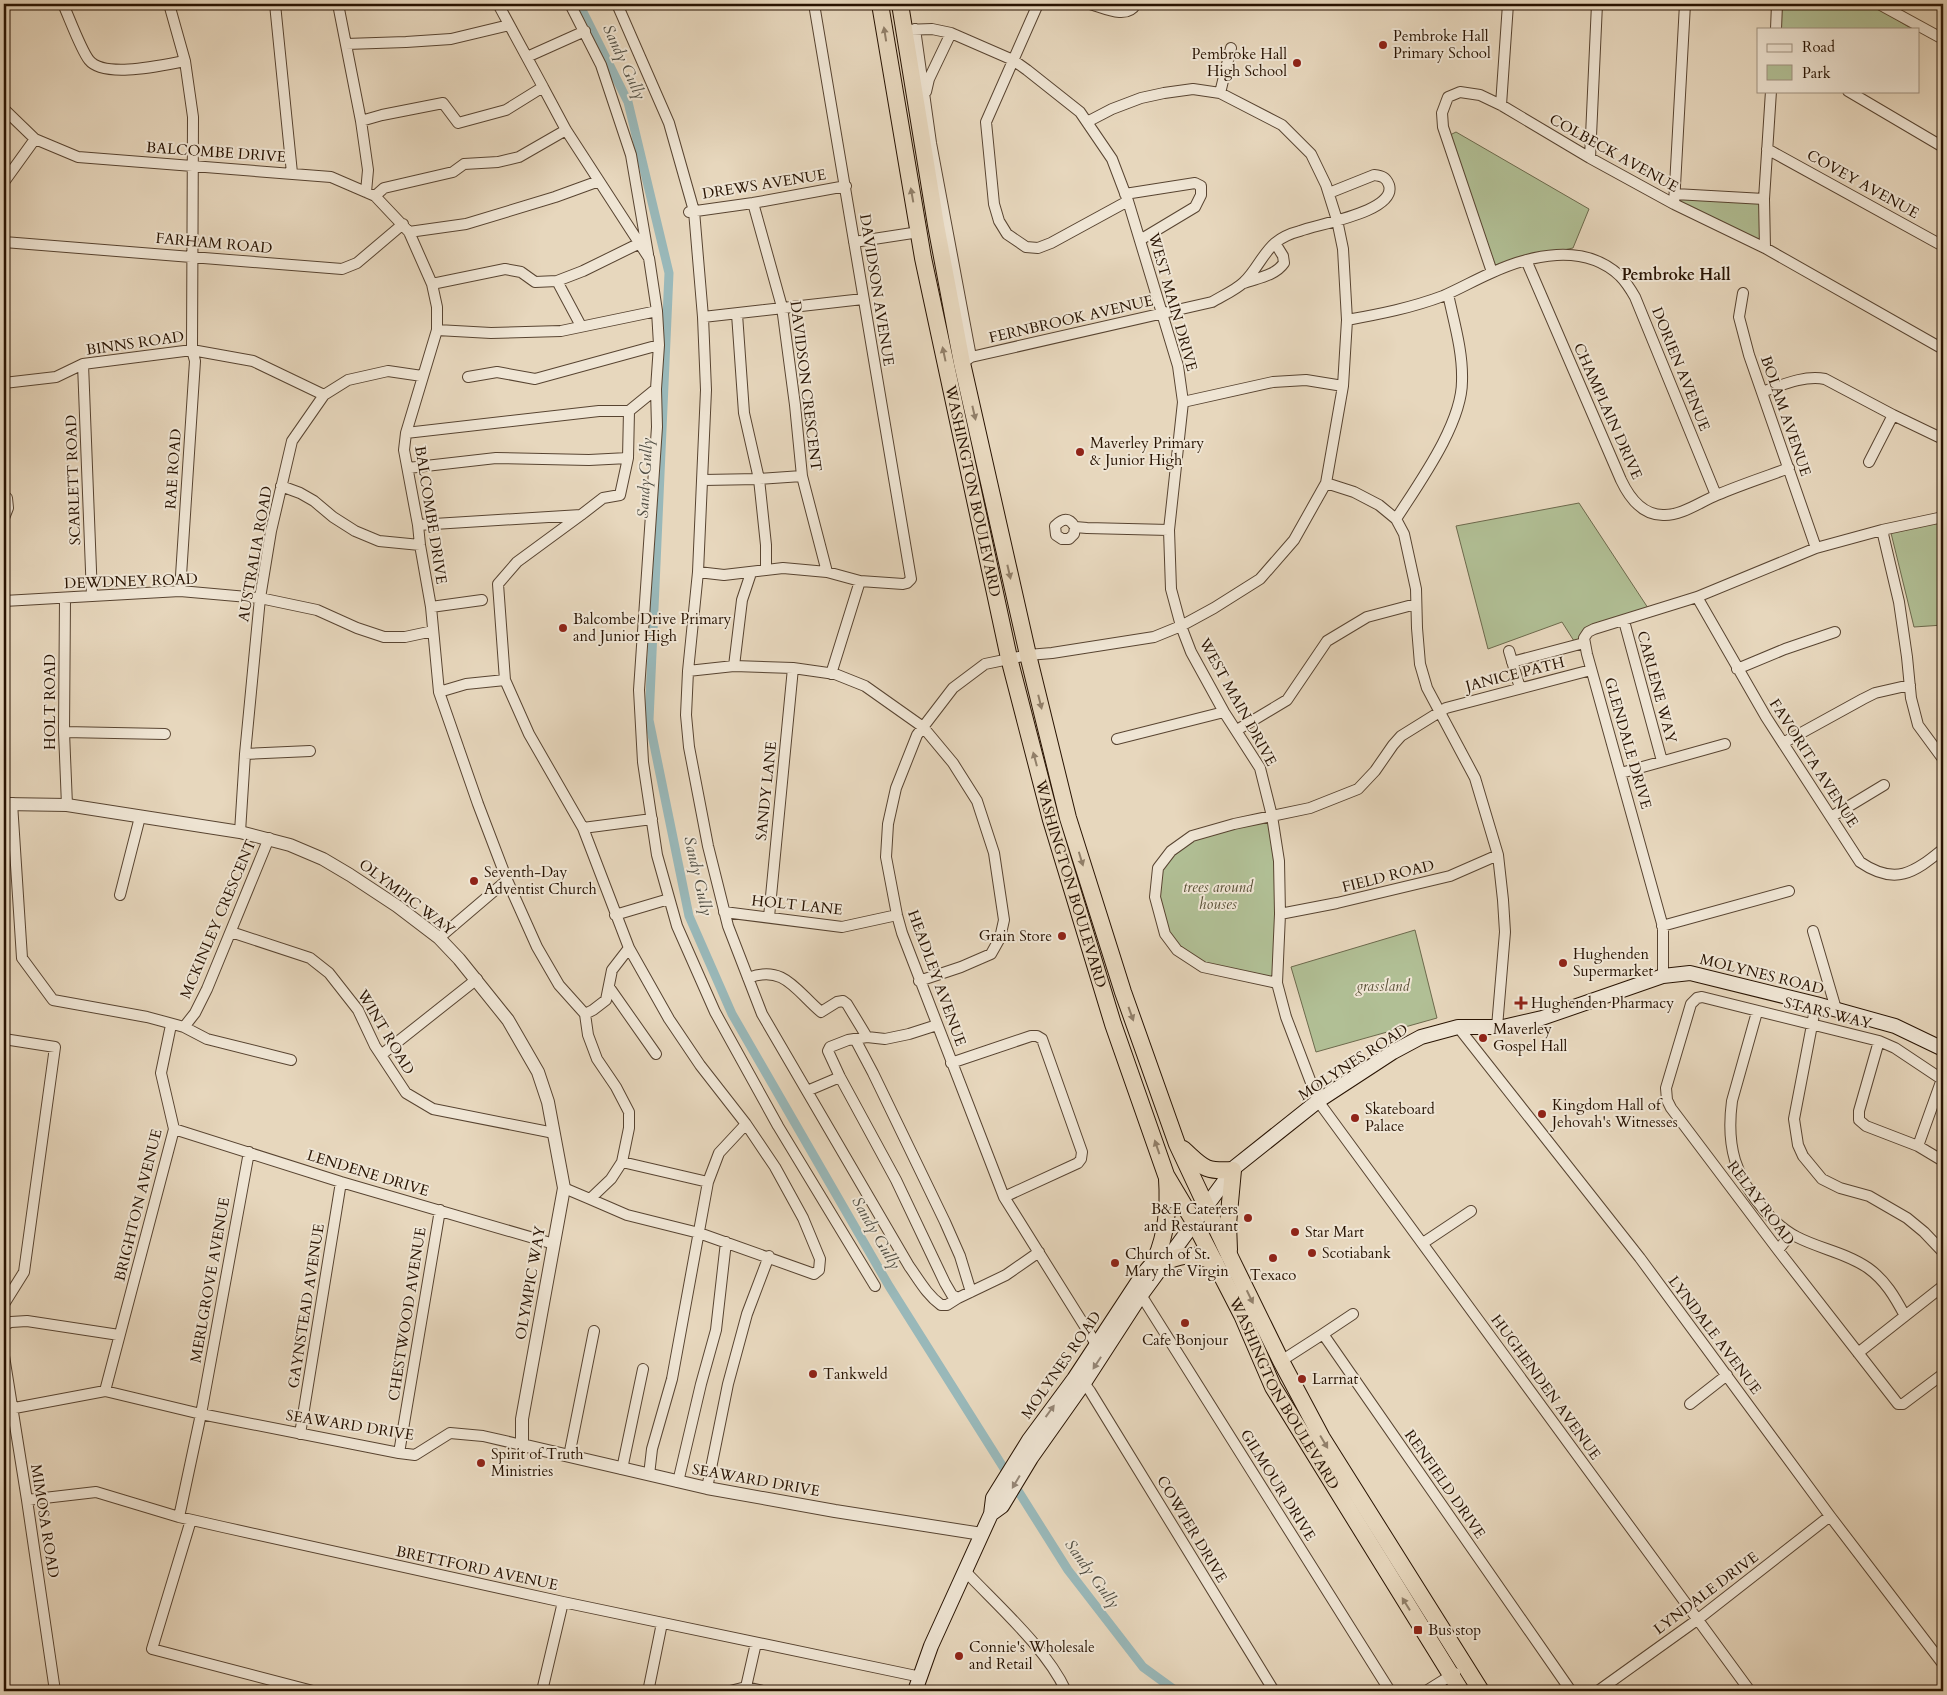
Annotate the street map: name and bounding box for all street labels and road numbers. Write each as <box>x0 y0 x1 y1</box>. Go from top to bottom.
street label: COLBECK AVENUE <box>1546 109 1682 197</box>
street label: BALCOMBE DRIVE <box>145 137 287 167</box>
street label: COVEY AVENUE <box>1803 145 1923 223</box>
street label: DREWS AVENUE <box>701 164 827 204</box>
street label: DAVIDSON AVENUE <box>855 213 899 367</box>
street label: FARHAM ROAD <box>155 228 273 258</box>
street label: WEST MAIN DRIVE <box>1143 230 1202 374</box>
street label: FERNBROOK AVENUE <box>987 290 1155 348</box>
street label: DAVIDSON CRESCENT <box>786 300 826 472</box>
street label: DORIEN AVENUE <box>1647 304 1715 434</box>
street label: BINNS ROAD <box>85 326 185 360</box>
street label: CHAMPLAIN DRIVE <box>1569 340 1647 482</box>
street label: BOLAM AVENUE <box>1756 353 1816 479</box>
street label: WASHINGTON BOULEVARD <box>940 382 1006 599</box>
street label: SCARLETT ROAD <box>61 414 85 546</box>
street label: RAE ROAD <box>160 428 186 510</box>
street label: BALCOMBE DRIVE <box>410 444 452 586</box>
street label: AUSTRALIA ROAD <box>233 485 277 623</box>
street label: DEWDNEY ROAD <box>64 569 198 593</box>
street label: CARLENE WAY <box>1632 629 1682 746</box>
street label: WEST MAIN DRIVE <box>1194 634 1281 769</box>
street label: JANICE PATH <box>1461 652 1567 696</box>
street label: HOLT ROAD <box>40 654 60 750</box>
street label: GLENDALE DRIVE <box>1600 675 1656 811</box>
street label: FAVORITA AVENUE <box>1765 695 1863 831</box>
street label: SANDY LANE <box>751 740 781 842</box>
street label: WASHINGTON BOULEVARD <box>1031 777 1111 990</box>
street label: MCKINLEY CRESCENT <box>175 836 261 1002</box>
street label: OLYMPIC WAY <box>355 854 460 940</box>
street label: FIELD ROAD <box>1340 855 1436 897</box>
street label: HOLT LANE <box>751 890 843 920</box>
street label: HEADLEY AVENUE <box>903 907 971 1049</box>
street label: MOLYNES ROAD <box>1698 949 1826 999</box>
street label: WINT ROAD <box>352 985 419 1078</box>
street label: STARS WAY <box>1782 992 1875 1034</box>
street label: MOLYNES ROAD <box>1294 1019 1412 1105</box>
street label: BRIGHTON AVENUE <box>109 1127 167 1283</box>
street label: LENDENE DRIVE <box>305 1145 431 1201</box>
street label: RELAY ROAD <box>1723 1157 1799 1249</box>
street label: MERLGROVE AVENUE <box>186 1196 234 1364</box>
street label: GAYNSTEAD AVENUE <box>283 1222 329 1390</box>
street label: OLYMPIC WAY <box>510 1224 550 1341</box>
street label: CHESTWOOD AVENUE <box>383 1226 431 1402</box>
street label: LYNDALE AVENUE <box>1664 1272 1766 1398</box>
street label: WASHINGTON BOULEVARD <box>1224 1293 1344 1493</box>
street label: MOLYNES ROAD <box>1016 1307 1106 1423</box>
street label: HUGHENDEN AVENUE <box>1487 1310 1605 1464</box>
street label: SEAWARD DRIVE <box>285 1405 415 1445</box>
street label: GILMOUR DRIVE <box>1236 1426 1320 1544</box>
street label: RENFIELD DRIVE <box>1400 1426 1490 1542</box>
street label: SEAWARD DRIVE <box>691 1459 821 1501</box>
street label: MIMOSA ROAD <box>26 1463 64 1579</box>
street label: COWPER DRIVE <box>1152 1472 1232 1586</box>
street label: BRETTFORD AVENUE <box>394 1541 560 1595</box>
street label: LYNDALE DRIVE <box>1650 1547 1762 1639</box>

